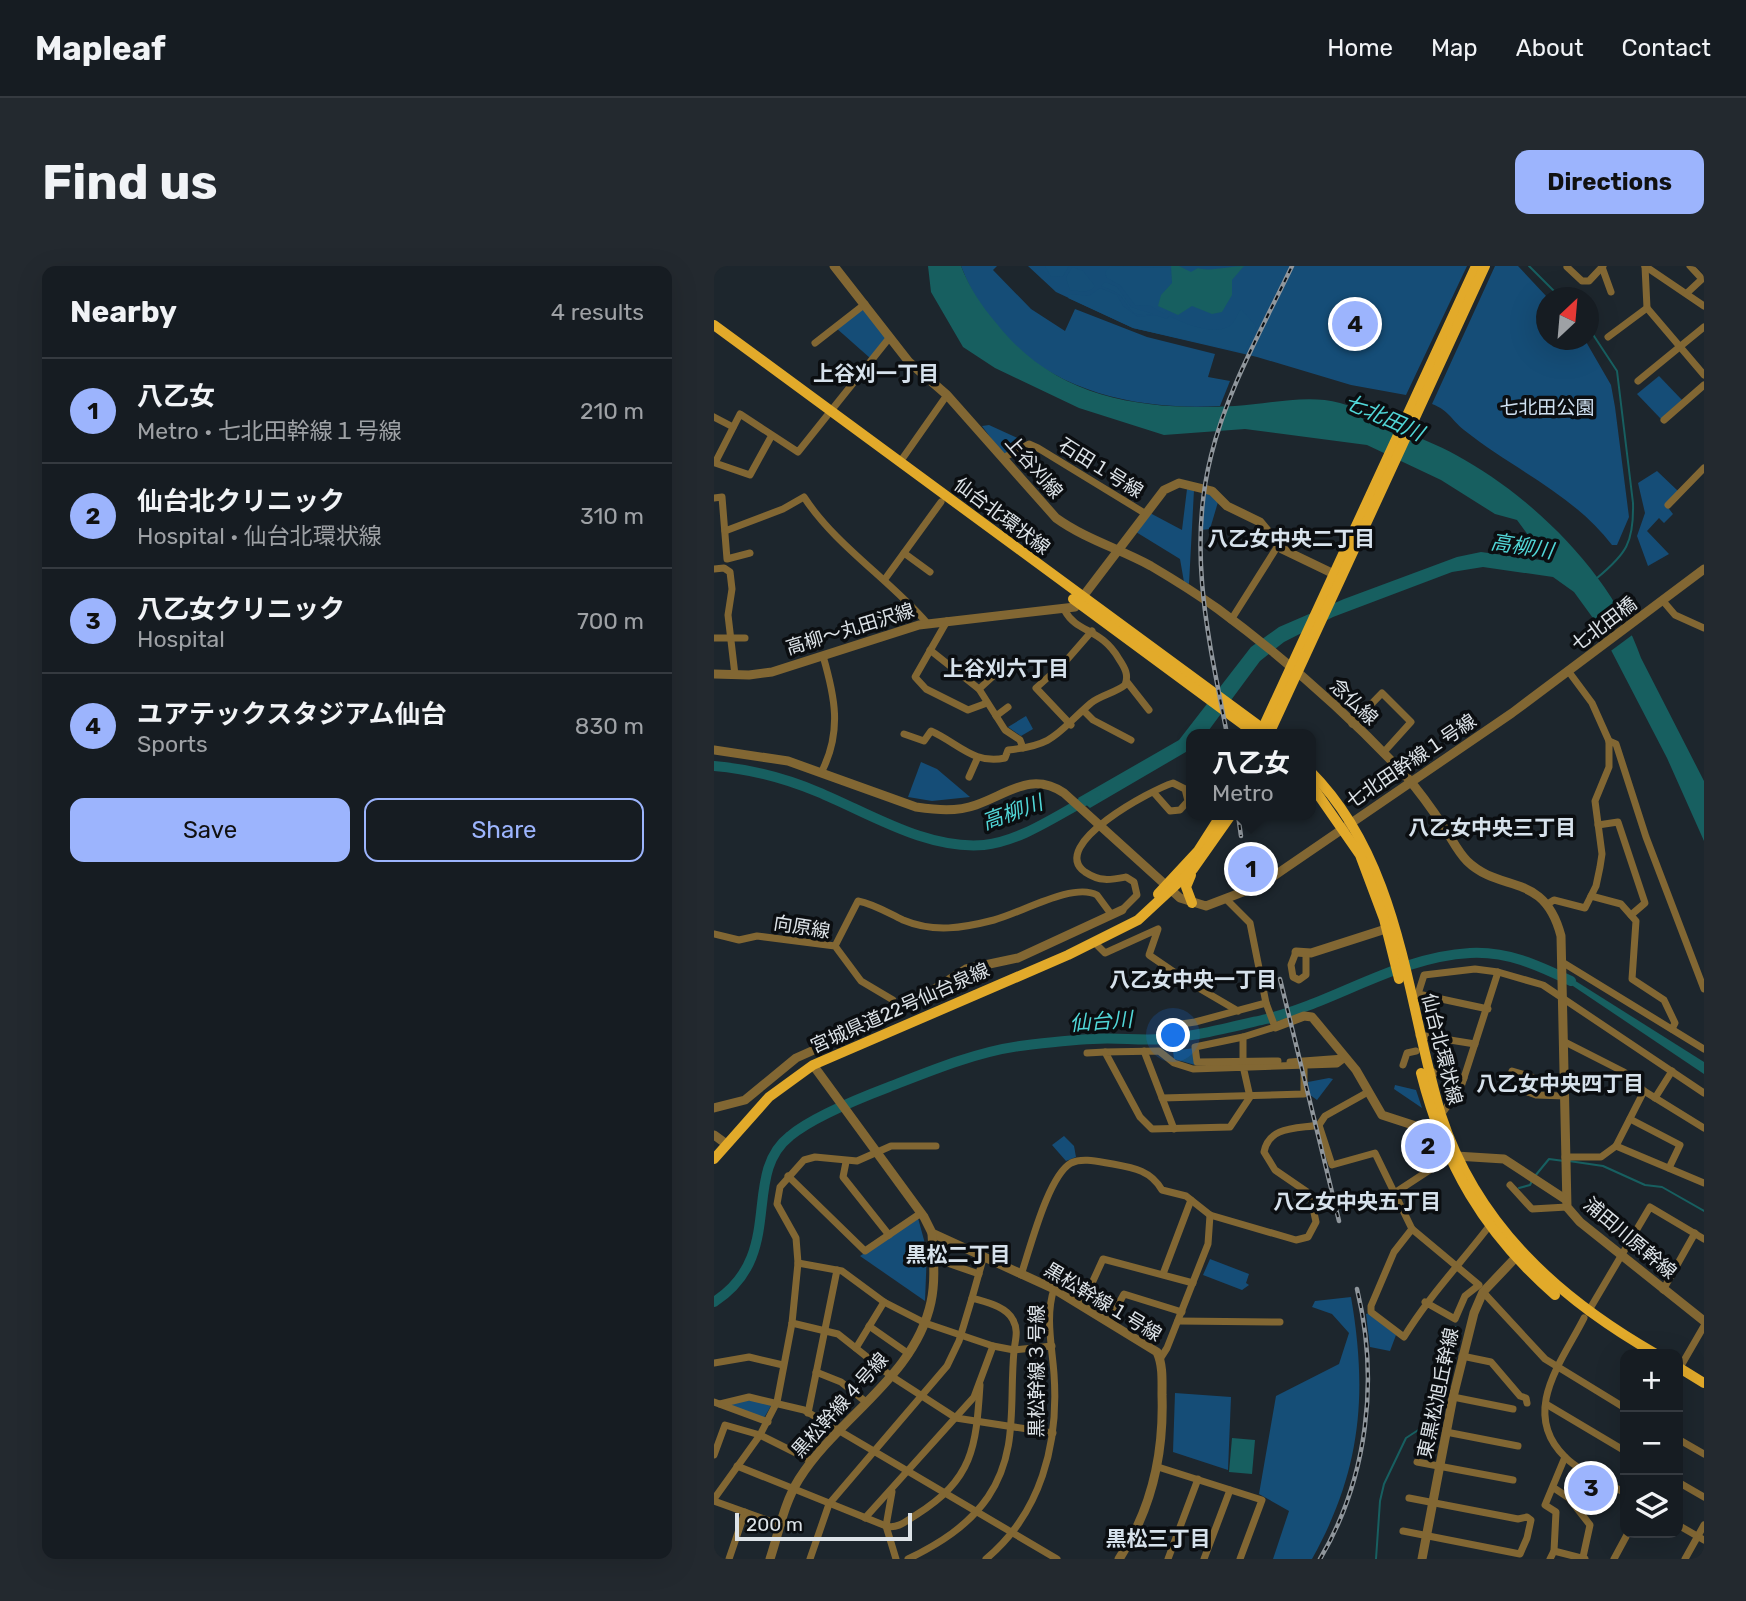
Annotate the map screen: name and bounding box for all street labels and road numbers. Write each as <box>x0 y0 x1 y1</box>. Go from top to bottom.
street label: 上谷刈線 <box>1000 431 1068 503</box>
street label: 石田１号線 <box>1055 433 1147 503</box>
street label: 仙台北環状線 <box>950 473 1054 559</box>
street label: 七北田橋 <box>1567 592 1641 656</box>
street label: 高柳～丸田沢線 <box>783 599 917 659</box>
street label: 念仏線 <box>1325 674 1383 730</box>
street label: 七北田幹線１号線 <box>1342 709 1480 813</box>
street label: 向原線 <box>772 911 832 943</box>
street label: 宮城県道22号仙台泉線 <box>807 958 993 1058</box>
street label: 仙台北環状線 <box>1417 991 1467 1107</box>
street label: 浦田川原幹線 <box>1579 1193 1681 1283</box>
street label: 黒松幹線１号線 <box>1040 1258 1166 1346</box>
street label: 黒松幹線３号線 <box>1025 1304 1048 1438</box>
street label: 東黒松旭丘幹線 <box>1413 1326 1463 1460</box>
street label: 黒松幹線４号線 <box>787 1348 893 1462</box>

